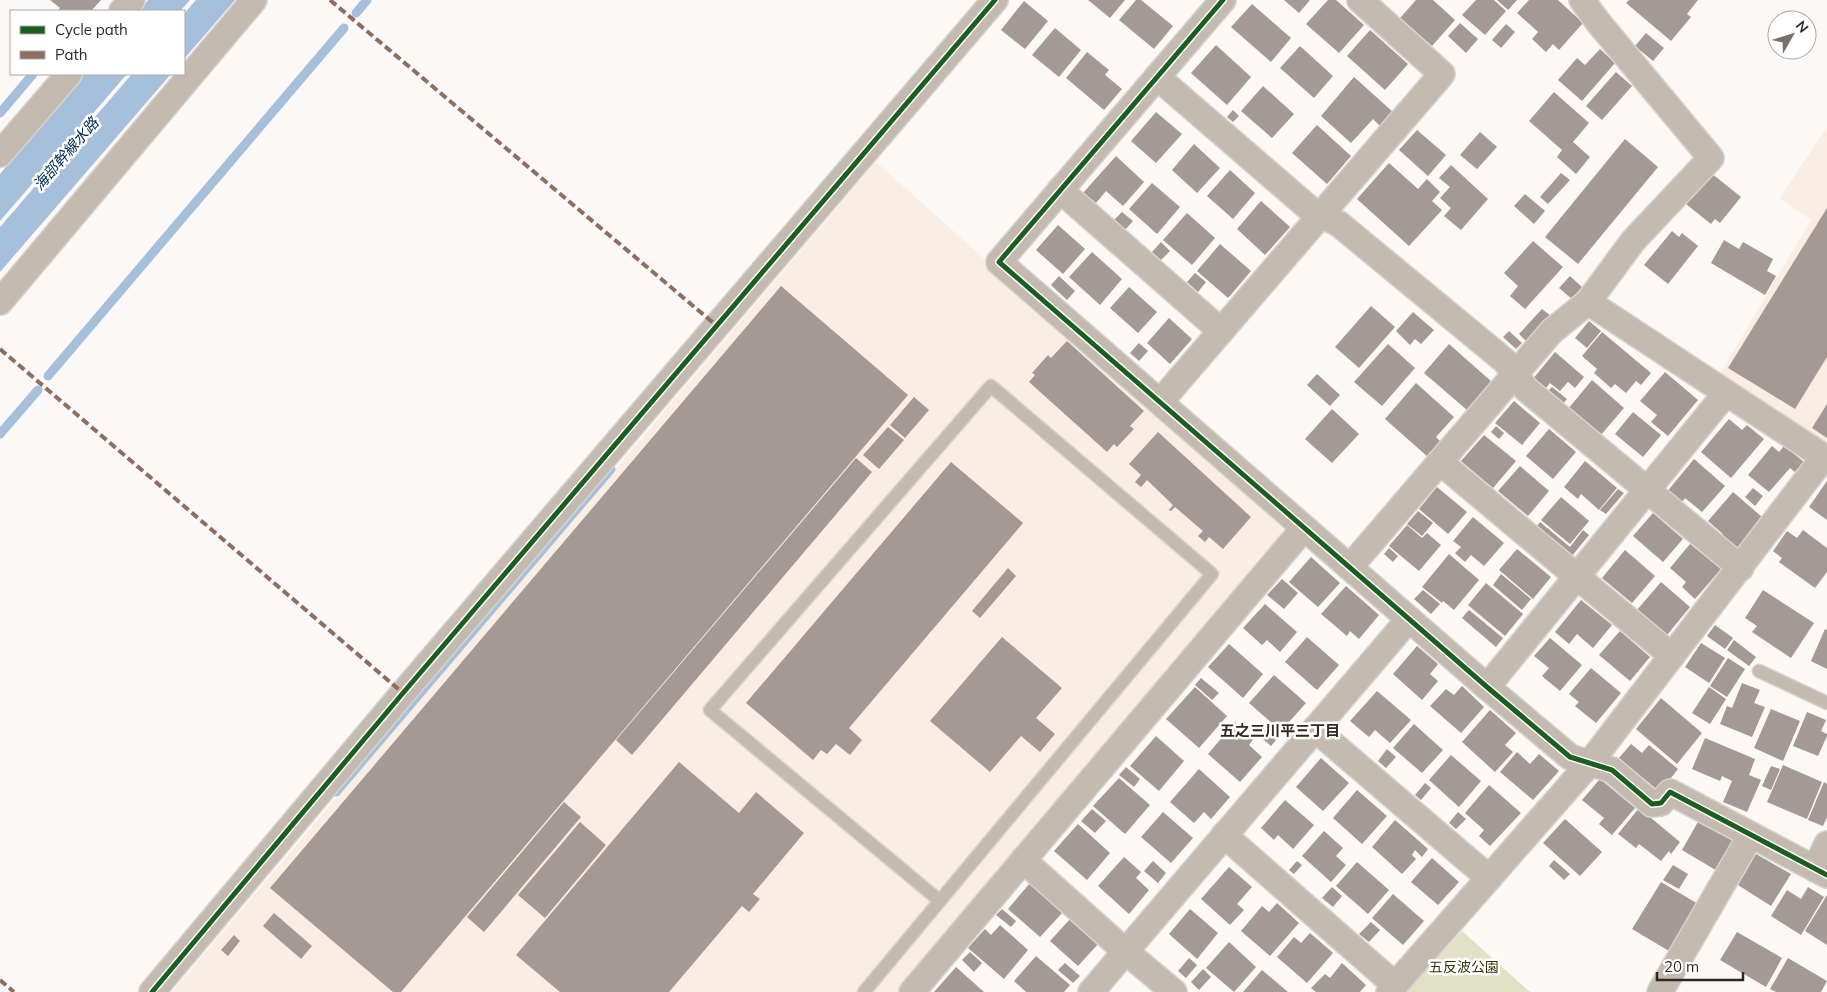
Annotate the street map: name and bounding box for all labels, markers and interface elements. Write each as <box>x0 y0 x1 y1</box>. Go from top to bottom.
legend <box>10 10 185 75</box>
north arrow <box>1767 10 1817 60</box>
text: N <box>1792 17 1812 37</box>
text: Cycle path <box>55 20 128 39</box>
text: Path <box>55 45 87 64</box>
water label: 海部幹線水路 <box>29 112 104 194</box>
district label: 五之三川平三丁目 <box>1220 721 1340 740</box>
scale bar <box>1657 950 1743 982</box>
text: 20 m <box>1664 957 1699 976</box>
park label: 五反波公園 <box>1429 958 1499 976</box>

